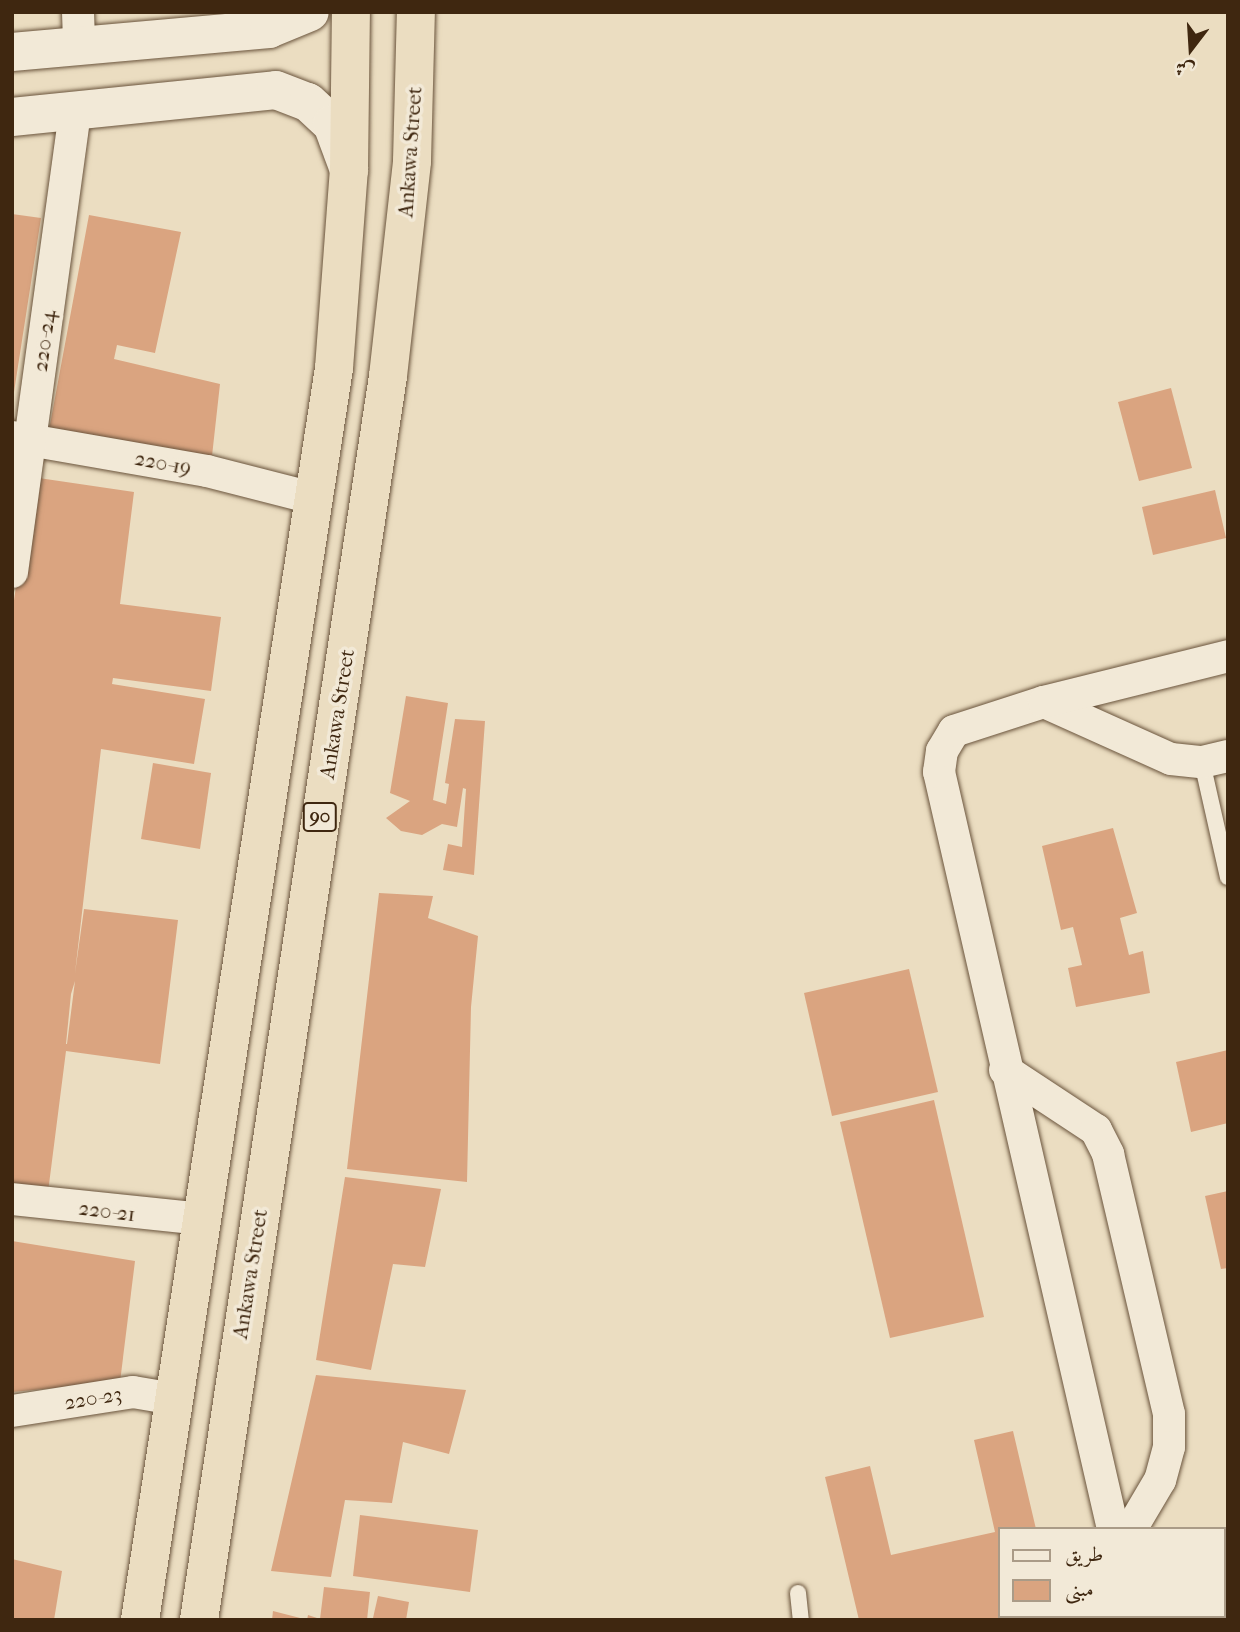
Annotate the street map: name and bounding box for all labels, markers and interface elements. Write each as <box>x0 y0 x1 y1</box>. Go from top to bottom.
north arrow <box>1156 14 1226 84</box>
text: ش <box>1173 56 1197 82</box>
street label: Ankawa Street <box>393 86 427 218</box>
street label: 220-24 <box>27 309 61 373</box>
street label: 220-19 <box>133 445 193 481</box>
street label: Ankawa Street <box>314 647 360 781</box>
road number: 90 <box>302 802 338 832</box>
street label: 220-21 <box>77 1195 137 1227</box>
street label: Ankawa Street <box>227 1207 273 1341</box>
street label: 220-23 <box>62 1381 124 1415</box>
legend <box>998 1527 1226 1618</box>
text: طريق <box>1065 1542 1103 1566</box>
text: مبنى <box>1065 1577 1094 1601</box>

